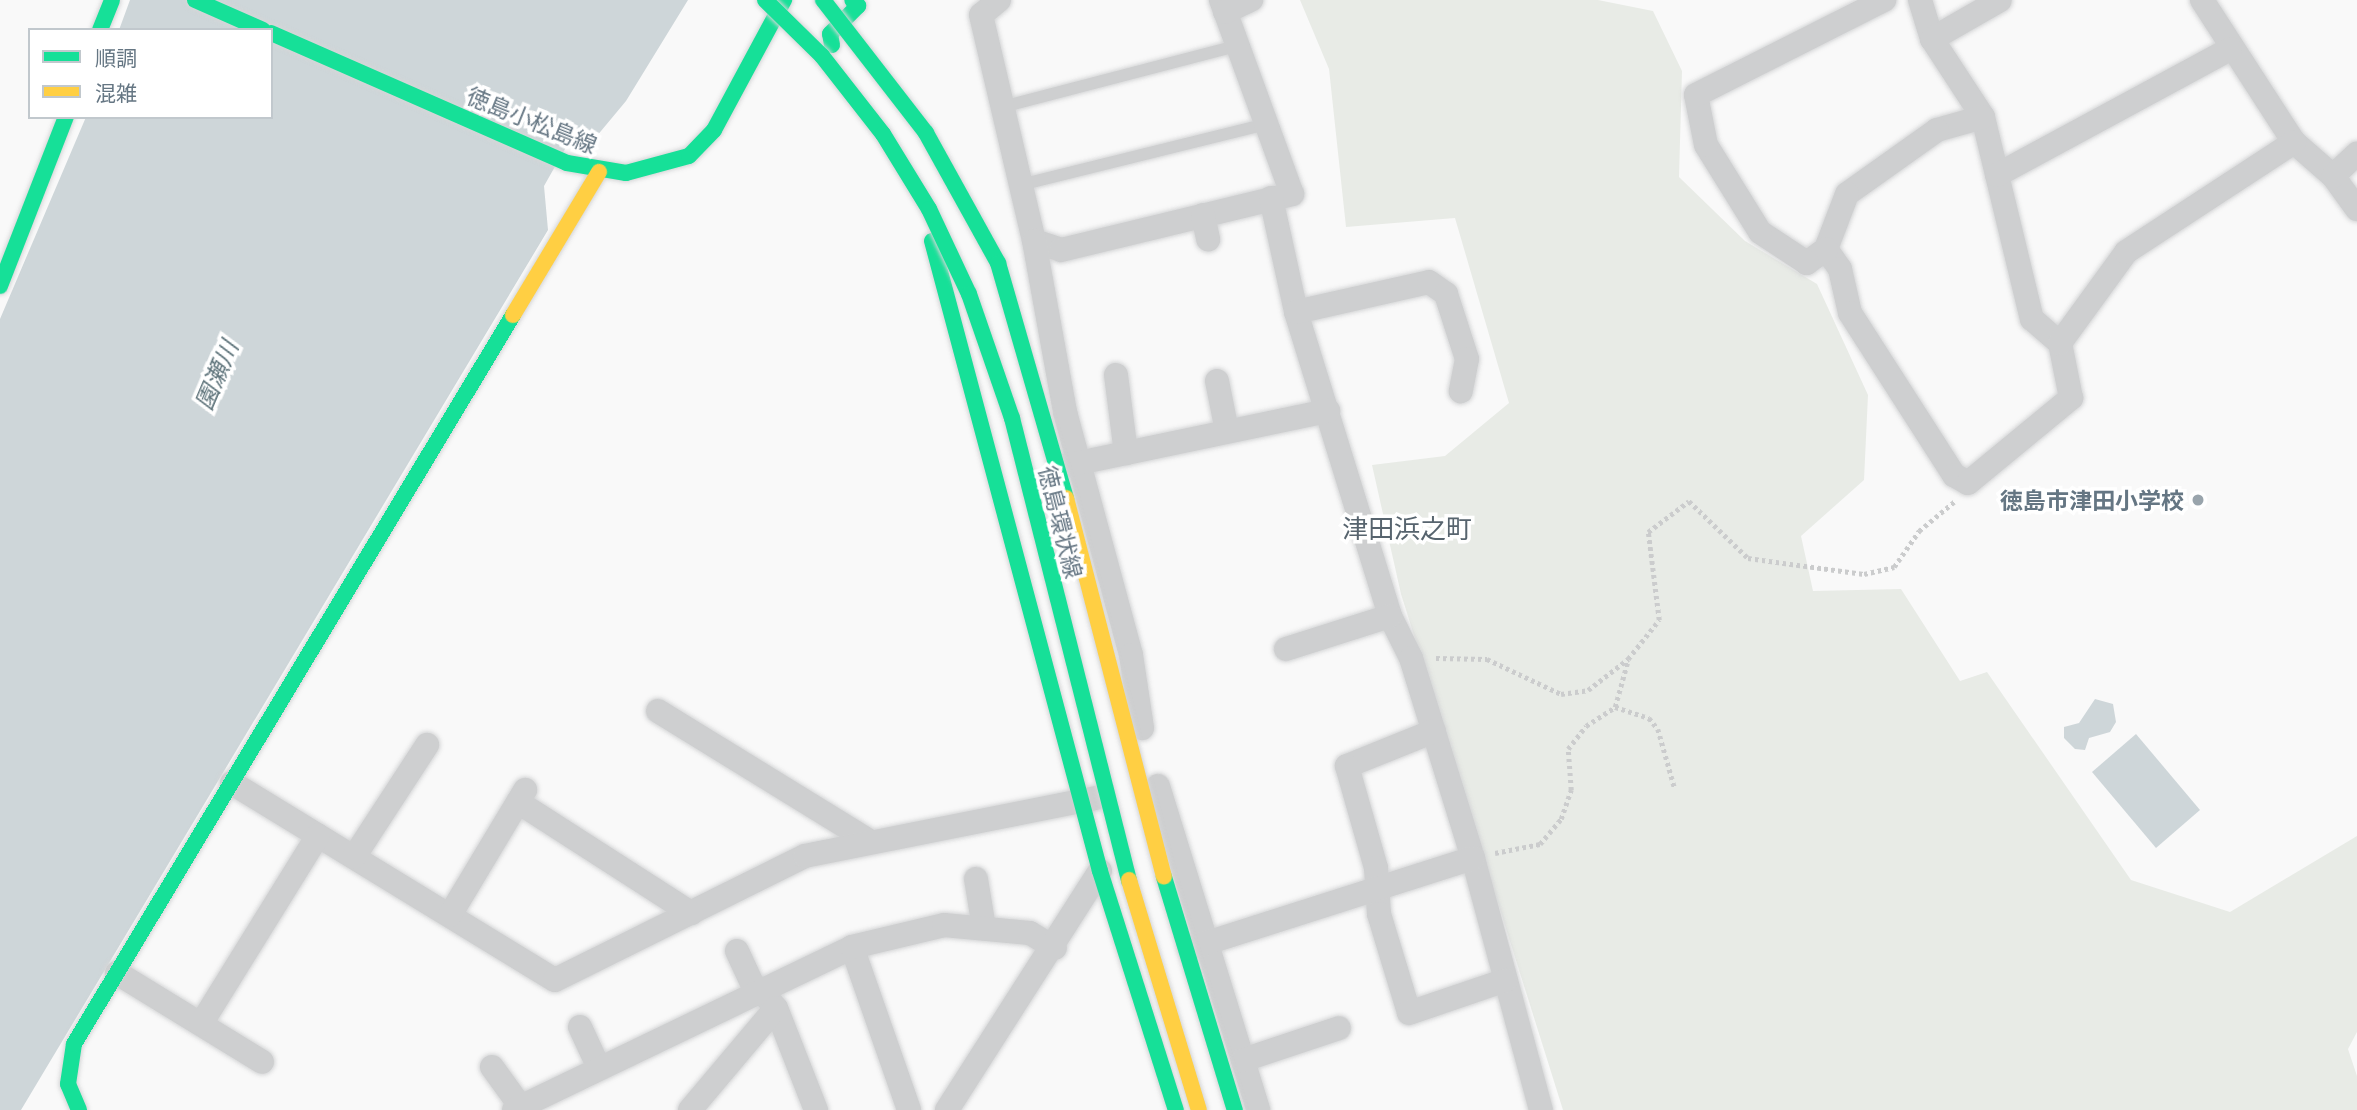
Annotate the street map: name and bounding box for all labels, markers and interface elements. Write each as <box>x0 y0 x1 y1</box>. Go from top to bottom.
legend <box>28 28 273 119</box>
text: 順調 <box>95 45 137 70</box>
text: 混雑 <box>95 80 137 105</box>
street label: 徳島小松島線 <box>463 81 601 159</box>
water label: 園瀬川 <box>189 336 243 414</box>
street label: 徳島環状線 <box>1034 463 1088 581</box>
place label: 徳島市津田小学校 <box>2000 486 2184 514</box>
marker: 徳島市津田小学校 <box>2190 492 2206 508</box>
district label: 津田浜之町 <box>1342 512 1472 544</box>

